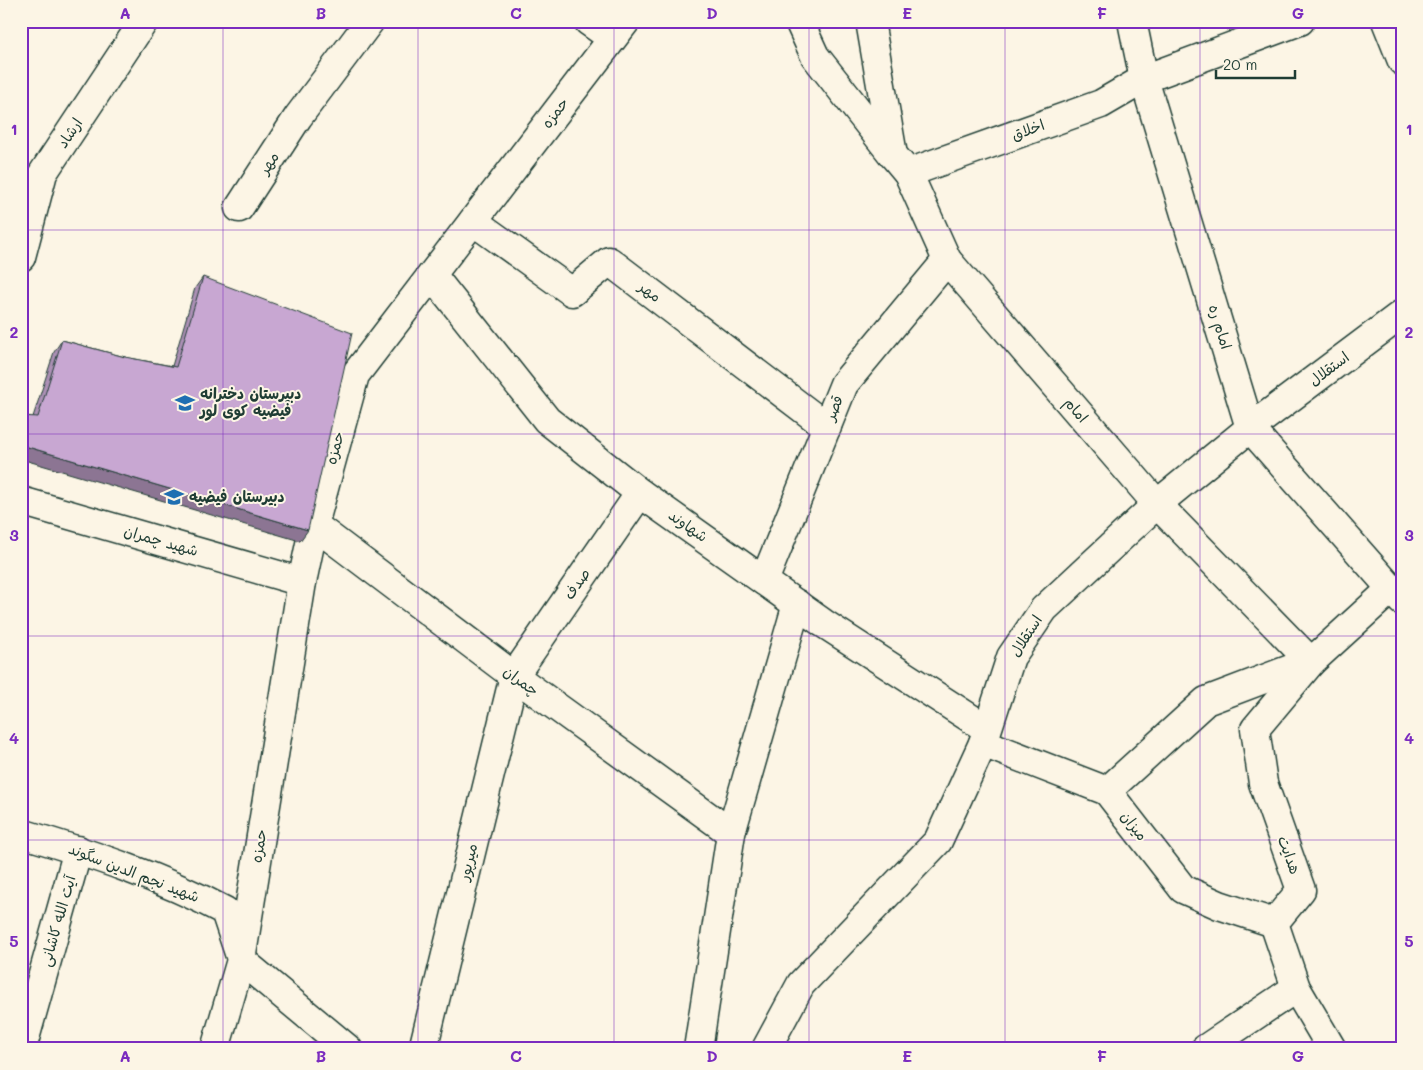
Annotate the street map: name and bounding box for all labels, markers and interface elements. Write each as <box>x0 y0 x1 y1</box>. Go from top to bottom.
text: A <box>119 2 131 23</box>
text: B <box>316 2 326 23</box>
text: C <box>510 2 522 23</box>
text: D <box>706 2 718 23</box>
text: E <box>902 2 912 23</box>
text: F <box>1097 2 1107 23</box>
text: G <box>1292 2 1304 23</box>
scale bar <box>1216 48 1294 80</box>
text: 20 m <box>1223 54 1257 74</box>
street label: حمزه <box>536 93 572 132</box>
street label: ارشاد <box>52 113 87 151</box>
street label: اخلاق <box>1008 114 1047 144</box>
text: 1 <box>10 118 18 139</box>
text: 1 <box>1405 118 1413 139</box>
street label: مهر <box>252 147 283 179</box>
street label: مهر <box>634 275 666 306</box>
street label: امام ره <box>1203 302 1237 352</box>
text: 2 <box>10 321 19 342</box>
text: 2 <box>1405 321 1414 342</box>
street label: استقلال <box>1304 346 1353 390</box>
place label: دبیرستان دخترانه فیضیه کوی لور <box>198 383 301 421</box>
school or university icon: دبیرستان دخترانه فیضیه کوی لور <box>174 392 196 414</box>
street label: قصر <box>818 392 847 425</box>
street label: امام <box>1059 392 1093 428</box>
street label: حمزه <box>320 429 348 467</box>
school or university icon: دبیرستان فیضیه <box>163 486 185 508</box>
place label: دبیرستان فیضیه <box>189 486 285 506</box>
street label: شهاوند <box>665 504 712 546</box>
street label: شهید چمران <box>122 520 201 561</box>
text: 3 <box>9 524 19 545</box>
text: 3 <box>1404 524 1414 545</box>
street label: صدف <box>558 564 594 603</box>
street label: استقلال <box>1004 611 1046 660</box>
street label: چمران <box>499 661 543 701</box>
text: 4 <box>9 727 19 748</box>
text: 4 <box>1404 727 1414 748</box>
street label: میزان <box>1117 806 1153 844</box>
street label: حمزه <box>246 828 271 864</box>
street label: هدایت <box>1274 833 1306 877</box>
street label: شهید نجم الدین سگوند <box>65 838 203 909</box>
street label: میرپور <box>453 841 482 884</box>
street label: آیت الله کاشانی <box>35 872 81 969</box>
text: 5 <box>9 930 19 951</box>
text: 5 <box>1404 930 1414 951</box>
text: A <box>119 1045 131 1066</box>
text: B <box>316 1045 326 1066</box>
text: C <box>510 1045 522 1066</box>
text: D <box>706 1045 718 1066</box>
text: E <box>902 1045 912 1066</box>
text: F <box>1097 1045 1107 1066</box>
text: G <box>1292 1045 1304 1066</box>

